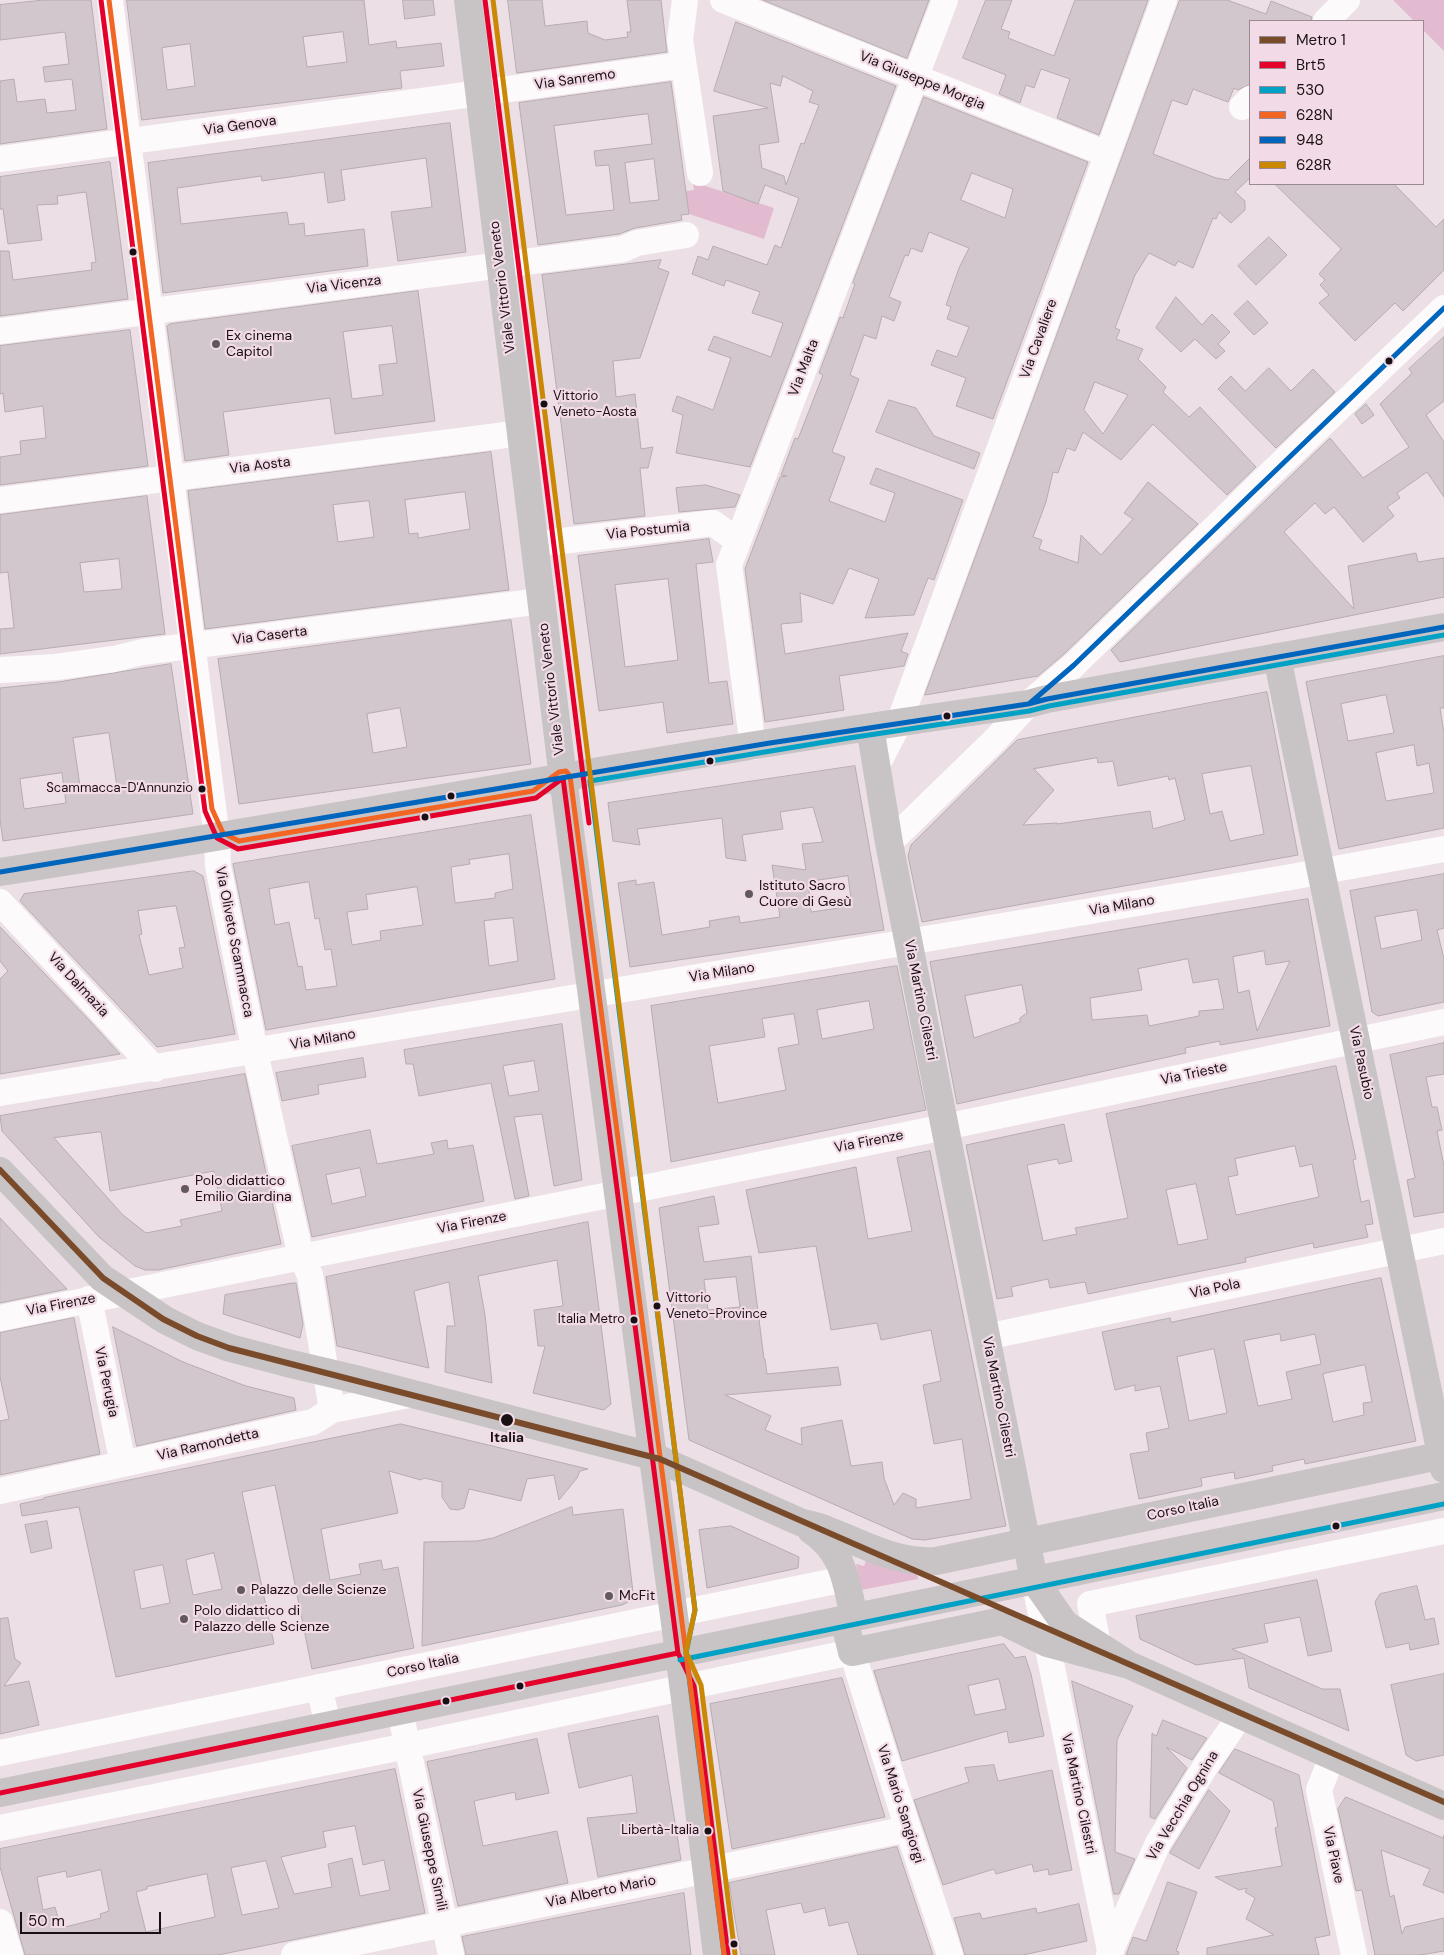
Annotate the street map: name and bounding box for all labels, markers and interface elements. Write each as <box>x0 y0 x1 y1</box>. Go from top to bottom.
legend <box>1249 20 1424 185</box>
text: Metro 1 <box>1296 30 1346 50</box>
street label: Via Giuseppe Morgia <box>857 48 987 114</box>
text: Brt5 <box>1296 55 1326 75</box>
street label: Via Sanremo <box>533 66 617 94</box>
text: 530 <box>1296 80 1324 100</box>
text: 628N <box>1296 105 1333 125</box>
street label: Via Genova <box>203 113 277 139</box>
text: 948 <box>1296 130 1324 150</box>
text: 628R <box>1296 155 1331 175</box>
street label: Viale Vittorio Veneto <box>487 220 519 354</box>
unlabelled marker <box>128 247 138 257</box>
street label: Via Vicenza <box>306 272 382 298</box>
street label: Via Cavaliere <box>1017 297 1061 381</box>
place label: Ex cinema Capitol <box>226 328 292 361</box>
street label: Via Malta <box>785 337 823 399</box>
marker: Ex cinema Capitol <box>210 338 222 350</box>
unlabelled marker <box>1384 356 1394 366</box>
place label: Vittorio Veneto-Aosta <box>553 389 637 420</box>
marker: Vittorio Veneto-Aosta <box>539 399 549 409</box>
street label: Via Aosta <box>229 454 291 478</box>
street label: Via Postumia <box>605 518 691 544</box>
street label: Viale Vittorio Veneto <box>536 622 568 756</box>
street label: Via Caserta <box>232 623 308 649</box>
unlabelled marker <box>942 711 952 721</box>
unlabelled marker <box>705 756 715 766</box>
place label: Scammacca-D'Annunzio <box>46 781 193 797</box>
marker: Scammacca-D'Annunzio <box>197 784 207 794</box>
unlabelled marker <box>446 791 456 801</box>
unlabelled marker <box>420 812 430 822</box>
street label: Via Oliveto Scammacca <box>211 865 257 1019</box>
place label: Istituto Sacro Cuore di Gesù <box>759 878 851 910</box>
marker: Istituto Sacro Cuore di Gesù <box>743 888 755 900</box>
street label: Via Milano <box>1088 892 1156 920</box>
street label: Via Martino Cilestri <box>900 938 940 1062</box>
street label: Via Dalmazia <box>44 949 112 1021</box>
street label: Via Milano <box>688 960 756 986</box>
street label: Via Pasubio <box>1345 1025 1377 1101</box>
street label: Via Milano <box>289 1026 357 1054</box>
street label: Via Trieste <box>1159 1059 1229 1089</box>
street label: Via Firenze <box>833 1127 905 1157</box>
place label: Polo didattico Emilio Giardina <box>195 1173 292 1206</box>
marker: Polo didattico Emilio Giardina <box>179 1183 191 1195</box>
street label: Via Firenze <box>436 1208 508 1238</box>
street label: Via Pola <box>1188 1276 1242 1302</box>
street label: Via Firenze <box>25 1290 97 1320</box>
place label: Vittorio Veneto-Province <box>666 1291 767 1322</box>
marker: Vittorio Veneto-Province <box>652 1301 662 1311</box>
place label: Italia Metro <box>558 1312 625 1328</box>
marker: Italia Metro <box>629 1315 639 1325</box>
street label: Via Martino Cilestri <box>978 1335 1018 1459</box>
street label: Via Perugia <box>90 1345 122 1419</box>
marker: Italia <box>499 1412 515 1428</box>
street label: Via Ramondetta <box>156 1425 260 1465</box>
place label: Italia <box>490 1430 524 1446</box>
street label: Corso Italia <box>1146 1493 1220 1525</box>
unlabelled marker <box>1331 1521 1341 1531</box>
place label: Palazzo delle Scienze <box>251 1582 386 1598</box>
marker: Palazzo delle Scienze <box>235 1584 247 1596</box>
place label: McFit <box>619 1588 655 1604</box>
marker: McFit <box>603 1590 615 1602</box>
place label: Polo didattico di Palazzo delle Scienze <box>194 1603 329 1635</box>
marker: Polo didattico di Palazzo delle Scienze <box>178 1613 190 1625</box>
street label: Corso Italia <box>386 1650 460 1682</box>
unlabelled marker <box>515 1681 525 1691</box>
unlabelled marker <box>441 1696 451 1706</box>
street label: Via Martino Cilestri <box>1057 1732 1099 1856</box>
street label: Via Mario Sangiorgi <box>873 1743 927 1865</box>
street label: Via Vecchia Ognina <box>1144 1748 1222 1864</box>
street label: Via Giuseppe Simili <box>408 1788 450 1912</box>
place label: Libertà-Italia <box>621 1823 699 1839</box>
street label: Via Piave <box>1319 1825 1347 1885</box>
marker: Libertà-Italia <box>703 1826 713 1836</box>
street label: Via Alberto Mario <box>545 1872 657 1912</box>
scale bar <box>22 1902 164 1934</box>
text: 50 m <box>28 1911 65 1931</box>
unlabelled marker <box>729 1939 739 1949</box>

